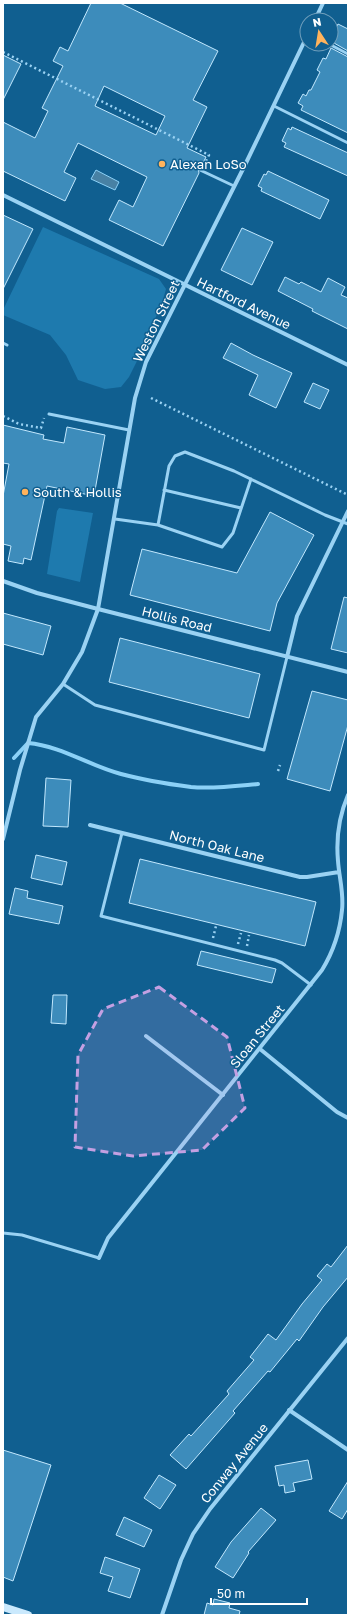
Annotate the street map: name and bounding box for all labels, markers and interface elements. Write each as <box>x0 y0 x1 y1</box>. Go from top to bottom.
north arrow <box>299 12 339 52</box>
text: N <box>311 15 322 29</box>
place label: Alexan LoSo <box>170 156 247 172</box>
marker: Alexan LoSo <box>157 159 167 169</box>
street label: Hartford Avenue <box>195 273 293 333</box>
street label: Weston Street <box>129 277 183 365</box>
place label: South & Hollis <box>33 484 122 500</box>
marker: South & Hollis <box>20 487 30 497</box>
street label: Hollis Road <box>140 603 214 635</box>
street label: North Oak Lane <box>168 826 266 866</box>
street label: Sloan Street <box>226 1001 288 1071</box>
street label: Conway Avenue <box>197 1420 271 1506</box>
scale bar <box>211 1580 307 1606</box>
text: 50 m <box>217 1586 245 1601</box>

